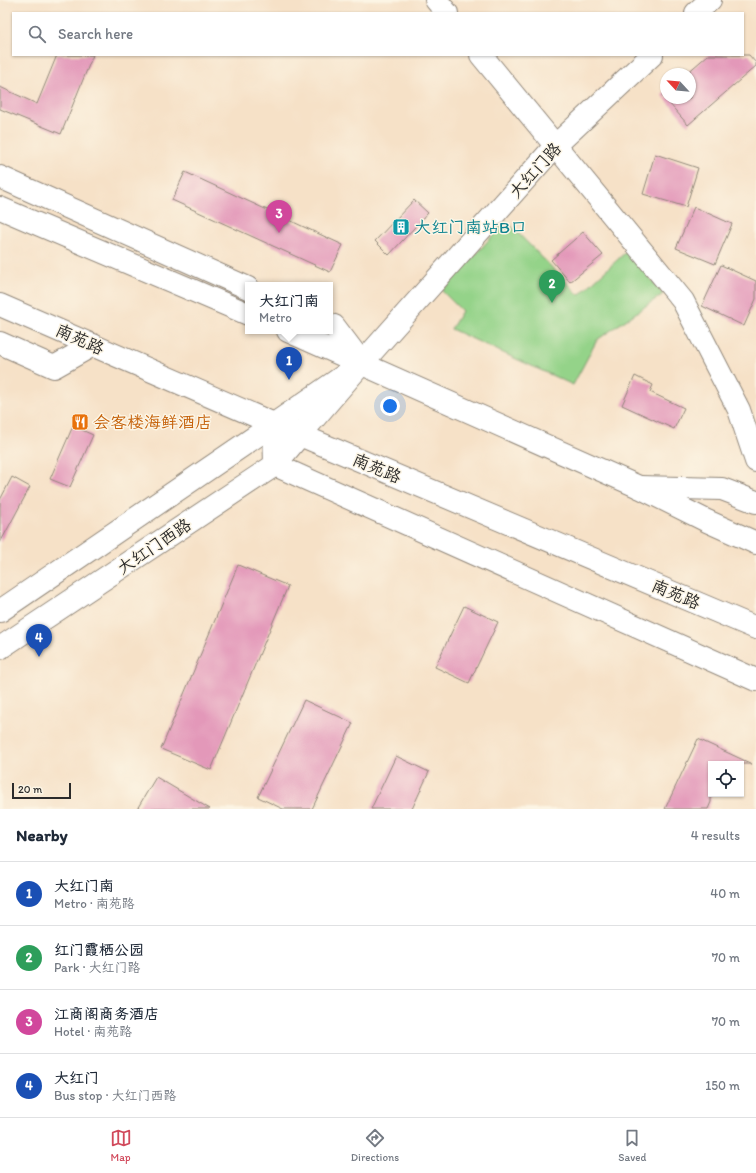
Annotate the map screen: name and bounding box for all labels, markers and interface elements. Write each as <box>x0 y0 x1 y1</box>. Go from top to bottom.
search box <box>12 12 744 56</box>
icon: search <box>26 23 48 45</box>
text: Search here <box>58 25 133 43</box>
north arrow <box>660 68 696 104</box>
street label: 大红门路 <box>505 138 565 202</box>
pin: 3 <box>266 200 292 233</box>
building icon: 大红门南站B口 <box>391 217 411 237</box>
place label: 大红门南站B口 <box>414 217 527 237</box>
pin: 2 <box>539 270 565 303</box>
popup <box>245 282 333 334</box>
text: 大红门南 <box>259 292 319 310</box>
text: Metro <box>259 310 292 325</box>
street label: 南苑路 <box>53 319 107 359</box>
pin: 1 <box>276 347 302 380</box>
your location <box>380 396 400 416</box>
restaurant icon: 会客楼海鲜酒店 <box>70 412 90 432</box>
place label: 会客楼海鲜酒店 <box>93 412 212 432</box>
street label: 南苑路 <box>350 449 404 487</box>
street label: 大红门西路 <box>113 514 195 578</box>
street label: 南苑路 <box>649 575 703 613</box>
pin: 4 <box>26 624 52 657</box>
map controls <box>708 761 744 797</box>
button: locate <box>708 761 744 797</box>
scale bar <box>12 781 71 800</box>
text: 20 m <box>18 783 42 796</box>
text: Nearby <box>16 825 68 845</box>
text: 4 results <box>691 828 740 843</box>
text: 大红门南 <box>54 877 114 895</box>
text: 1 <box>26 886 32 901</box>
text: 40 m <box>710 886 740 901</box>
text: Metro · 南苑路 <box>54 896 135 911</box>
text: 红门霞栖公园 <box>54 941 144 959</box>
text: 2 <box>26 950 32 965</box>
text: 70 m <box>712 950 740 965</box>
text: Park · 大红门路 <box>54 960 141 975</box>
text: 江商阁商务酒店 <box>54 1005 159 1023</box>
text: 3 <box>25 1014 33 1029</box>
text: 70 m <box>712 1014 740 1029</box>
text: Hotel · 南苑路 <box>54 1024 132 1039</box>
text: 大红门 <box>54 1069 99 1087</box>
text: 4 <box>25 1078 33 1093</box>
text: 150 m <box>705 1078 740 1093</box>
text: Bus stop · 大红门西路 <box>54 1088 176 1103</box>
tab: Map <box>110 1127 132 1164</box>
tab: Directions <box>351 1127 399 1164</box>
tab: Saved <box>618 1127 646 1164</box>

